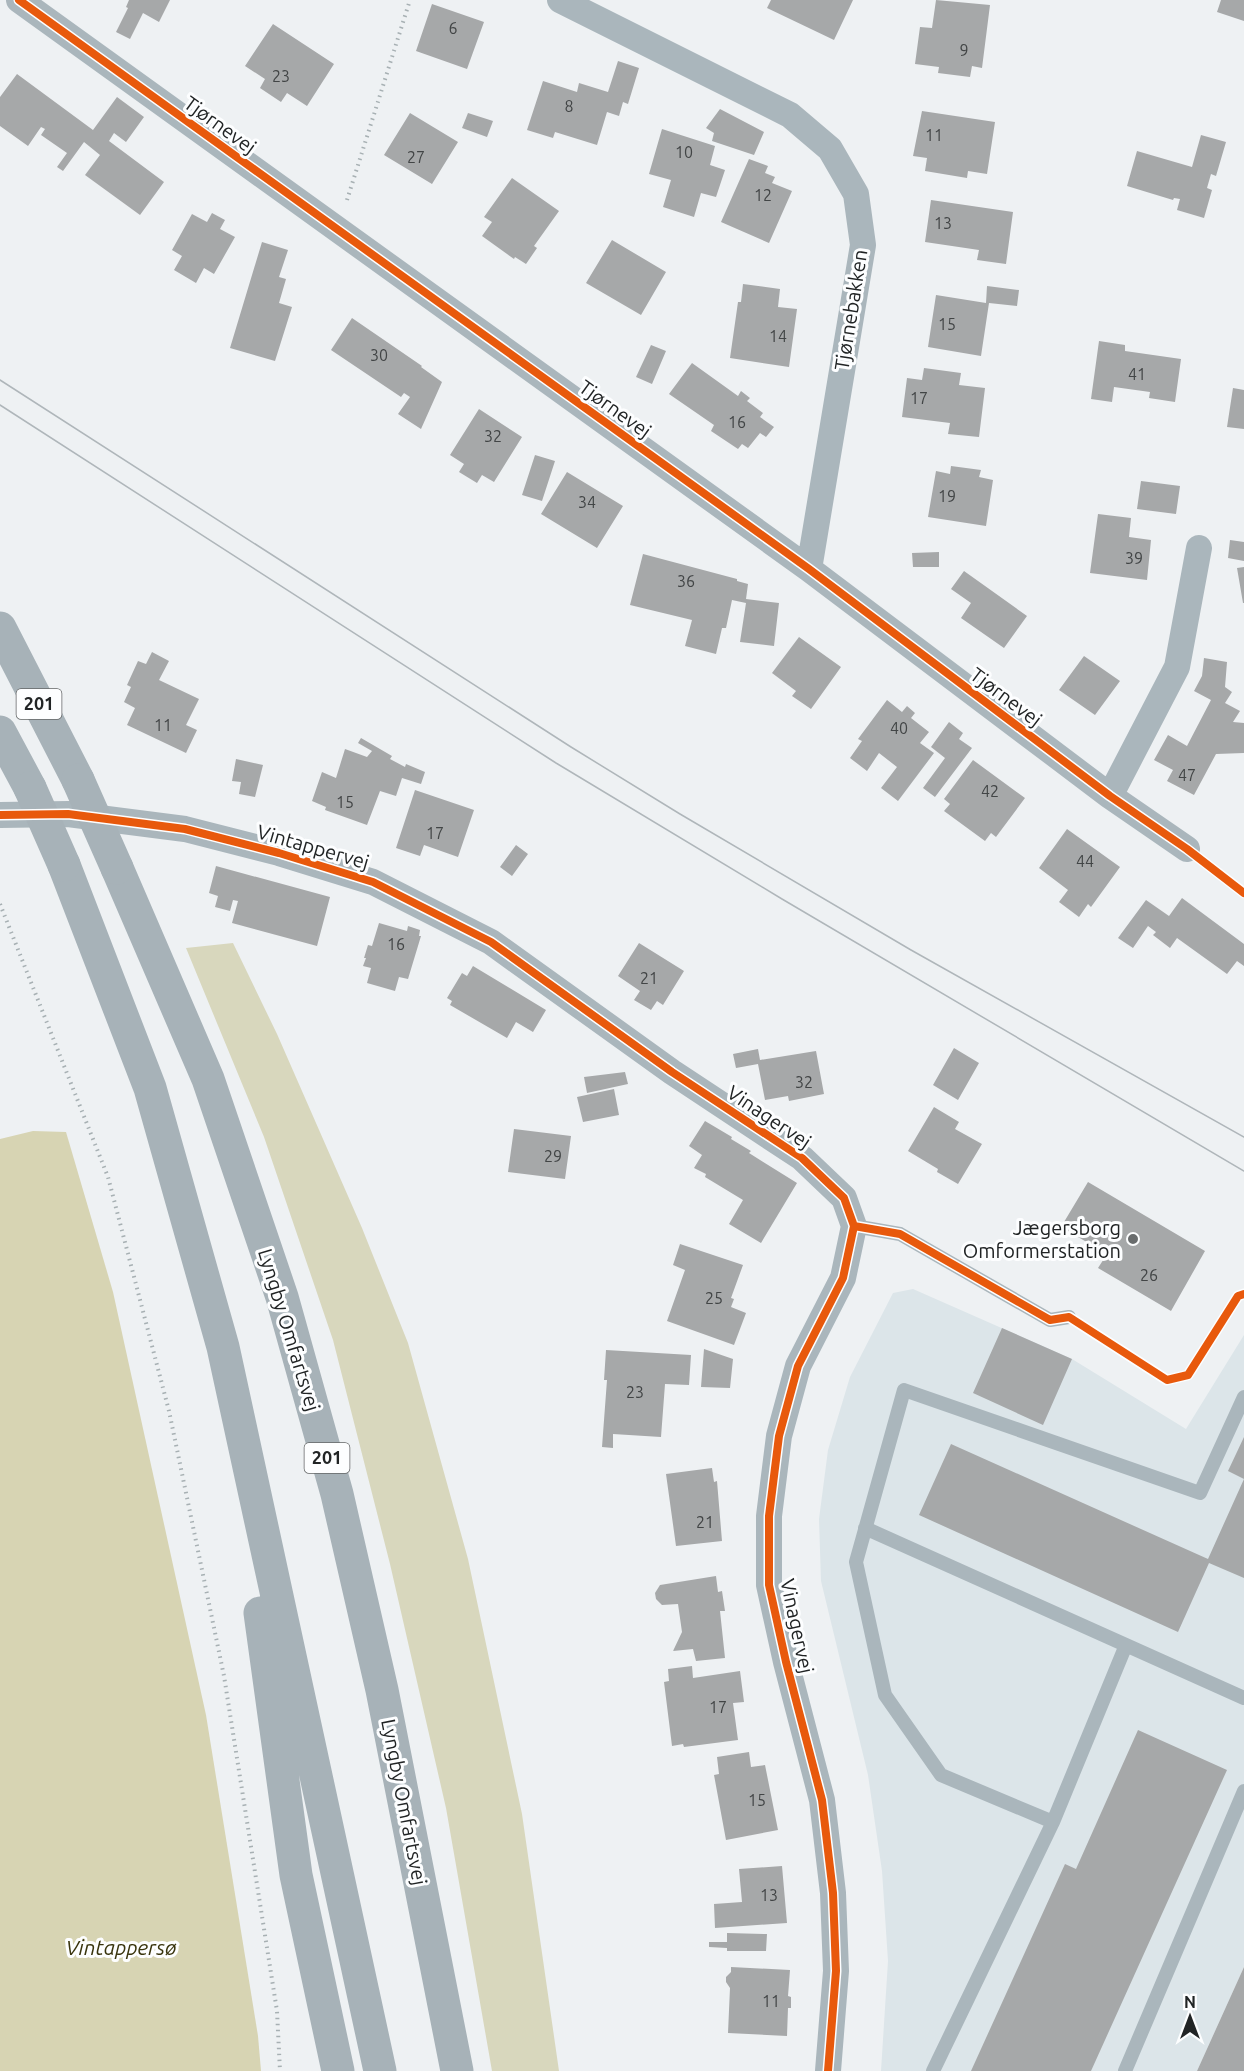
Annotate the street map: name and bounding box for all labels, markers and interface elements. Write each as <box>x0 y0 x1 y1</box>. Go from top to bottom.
house number: 6 <box>448 19 458 37</box>
house number: 9 <box>959 41 969 59</box>
house number: 23 <box>272 67 290 85</box>
street label: Tjørnevej <box>180 91 261 158</box>
house number: 8 <box>564 97 574 115</box>
house number: 11 <box>925 126 943 144</box>
house number: 10 <box>675 143 693 161</box>
house number: 27 <box>407 148 425 166</box>
house number: 12 <box>754 186 772 204</box>
house number: 13 <box>934 214 952 232</box>
street label: Tjørnebakken <box>830 248 871 372</box>
house number: 15 <box>938 315 956 333</box>
house number: 14 <box>769 327 787 345</box>
house number: 30 <box>370 346 388 364</box>
house number: 41 <box>1128 365 1146 383</box>
street label: Tjørnevej <box>575 375 656 442</box>
house number: 17 <box>910 389 928 407</box>
house number: 16 <box>728 413 746 431</box>
house number: 32 <box>484 427 502 445</box>
house number: 19 <box>938 487 956 505</box>
house number: 34 <box>578 493 596 511</box>
house number: 39 <box>1125 549 1143 567</box>
house number: 36 <box>677 572 695 590</box>
street label: Tjørnevej <box>966 662 1047 731</box>
road number: 201 <box>16 689 62 719</box>
house number: 11 <box>154 716 172 734</box>
house number: 40 <box>890 719 908 737</box>
house number: 47 <box>1178 766 1196 784</box>
house number: 42 <box>981 782 999 800</box>
house number: 15 <box>336 793 354 811</box>
street label: Vintappervej <box>254 820 372 874</box>
house number: 17 <box>426 824 444 842</box>
house number: 44 <box>1076 852 1094 870</box>
house number: 16 <box>387 935 405 953</box>
house number: 21 <box>640 969 658 987</box>
house number: 32 <box>795 1073 813 1091</box>
street label: Vinagervej <box>723 1080 816 1153</box>
house number: 29 <box>544 1147 562 1165</box>
place label: Jægersborg Omformerstation <box>963 1216 1121 1262</box>
marker: Jægersborg Omformerstation <box>1126 1232 1140 1246</box>
street label: Lyngby Omfartsvej <box>254 1246 325 1414</box>
house number: 26 <box>1140 1266 1158 1284</box>
house number: 25 <box>705 1289 723 1307</box>
house number: 23 <box>626 1383 644 1401</box>
road number: 201 <box>304 1443 350 1473</box>
house number: 21 <box>696 1513 714 1531</box>
street label: Vinagervej <box>776 1577 819 1675</box>
house number: 17 <box>709 1698 727 1716</box>
street label: Lyngby Omfartsvej <box>377 1717 432 1887</box>
house number: 15 <box>748 1791 766 1809</box>
house number: 13 <box>760 1886 778 1904</box>
water label: Vintappersø <box>66 1935 177 1959</box>
north arrow <box>1160 1987 1220 2047</box>
house number: 11 <box>762 1992 780 2010</box>
text: N <box>1184 1993 1196 2011</box>

